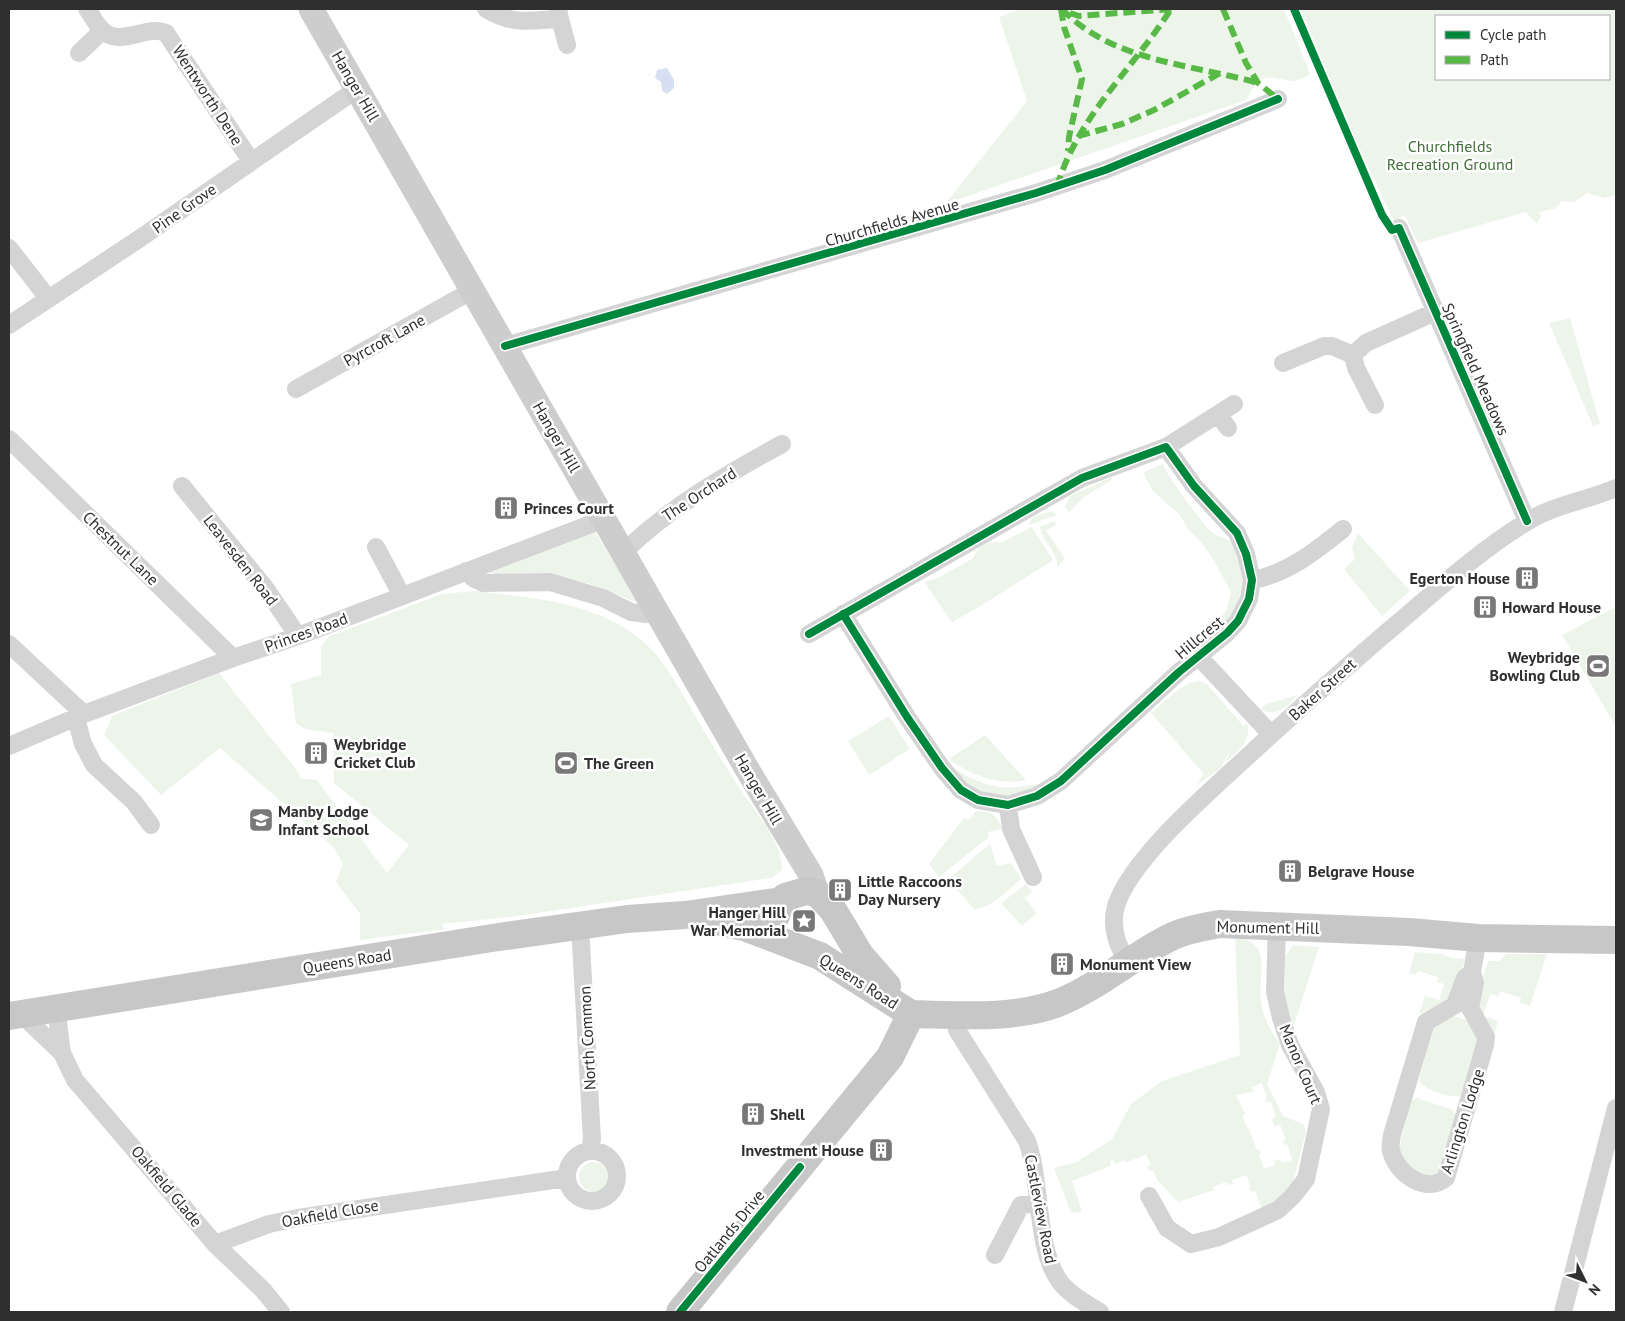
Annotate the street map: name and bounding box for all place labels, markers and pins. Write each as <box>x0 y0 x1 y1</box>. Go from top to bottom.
building icon: Princes Court <box>493 495 519 521</box>
place label: Princes Court <box>524 498 614 518</box>
building icon: Egerton House <box>1514 565 1540 591</box>
place label: Egerton House <box>1409 568 1510 588</box>
building icon: Howard House <box>1472 594 1498 620</box>
place label: Howard House <box>1502 597 1601 617</box>
place label: Weybridge Bowling Club <box>1490 647 1580 685</box>
sports icon: Weybridge Bowling Club <box>1585 653 1611 679</box>
place label: Weybridge Cricket Club <box>334 734 416 772</box>
building icon: Weybridge Cricket Club <box>303 740 329 766</box>
sports icon: The Green <box>553 750 579 776</box>
place label: The Green <box>584 753 654 773</box>
place label: Manby Lodge Infant School <box>278 801 369 839</box>
school or university icon: Manby Lodge Infant School <box>248 807 274 833</box>
building icon: Belgrave House <box>1277 858 1303 884</box>
place label: Belgrave House <box>1308 861 1415 881</box>
place label: Little Raccoons Day Nursery <box>858 871 962 909</box>
building icon: Little Raccoons Day Nursery <box>827 877 853 903</box>
place label: Hanger Hill War Memorial <box>690 902 786 940</box>
place icon: Hanger Hill War Memorial <box>791 908 817 934</box>
building icon: Monument View <box>1049 951 1075 977</box>
place label: Monument View <box>1080 954 1192 974</box>
building icon: Shell <box>740 1101 766 1127</box>
place label: Shell <box>770 1104 805 1124</box>
building icon: Investment House <box>868 1137 894 1163</box>
place label: Investment House <box>741 1140 864 1160</box>

